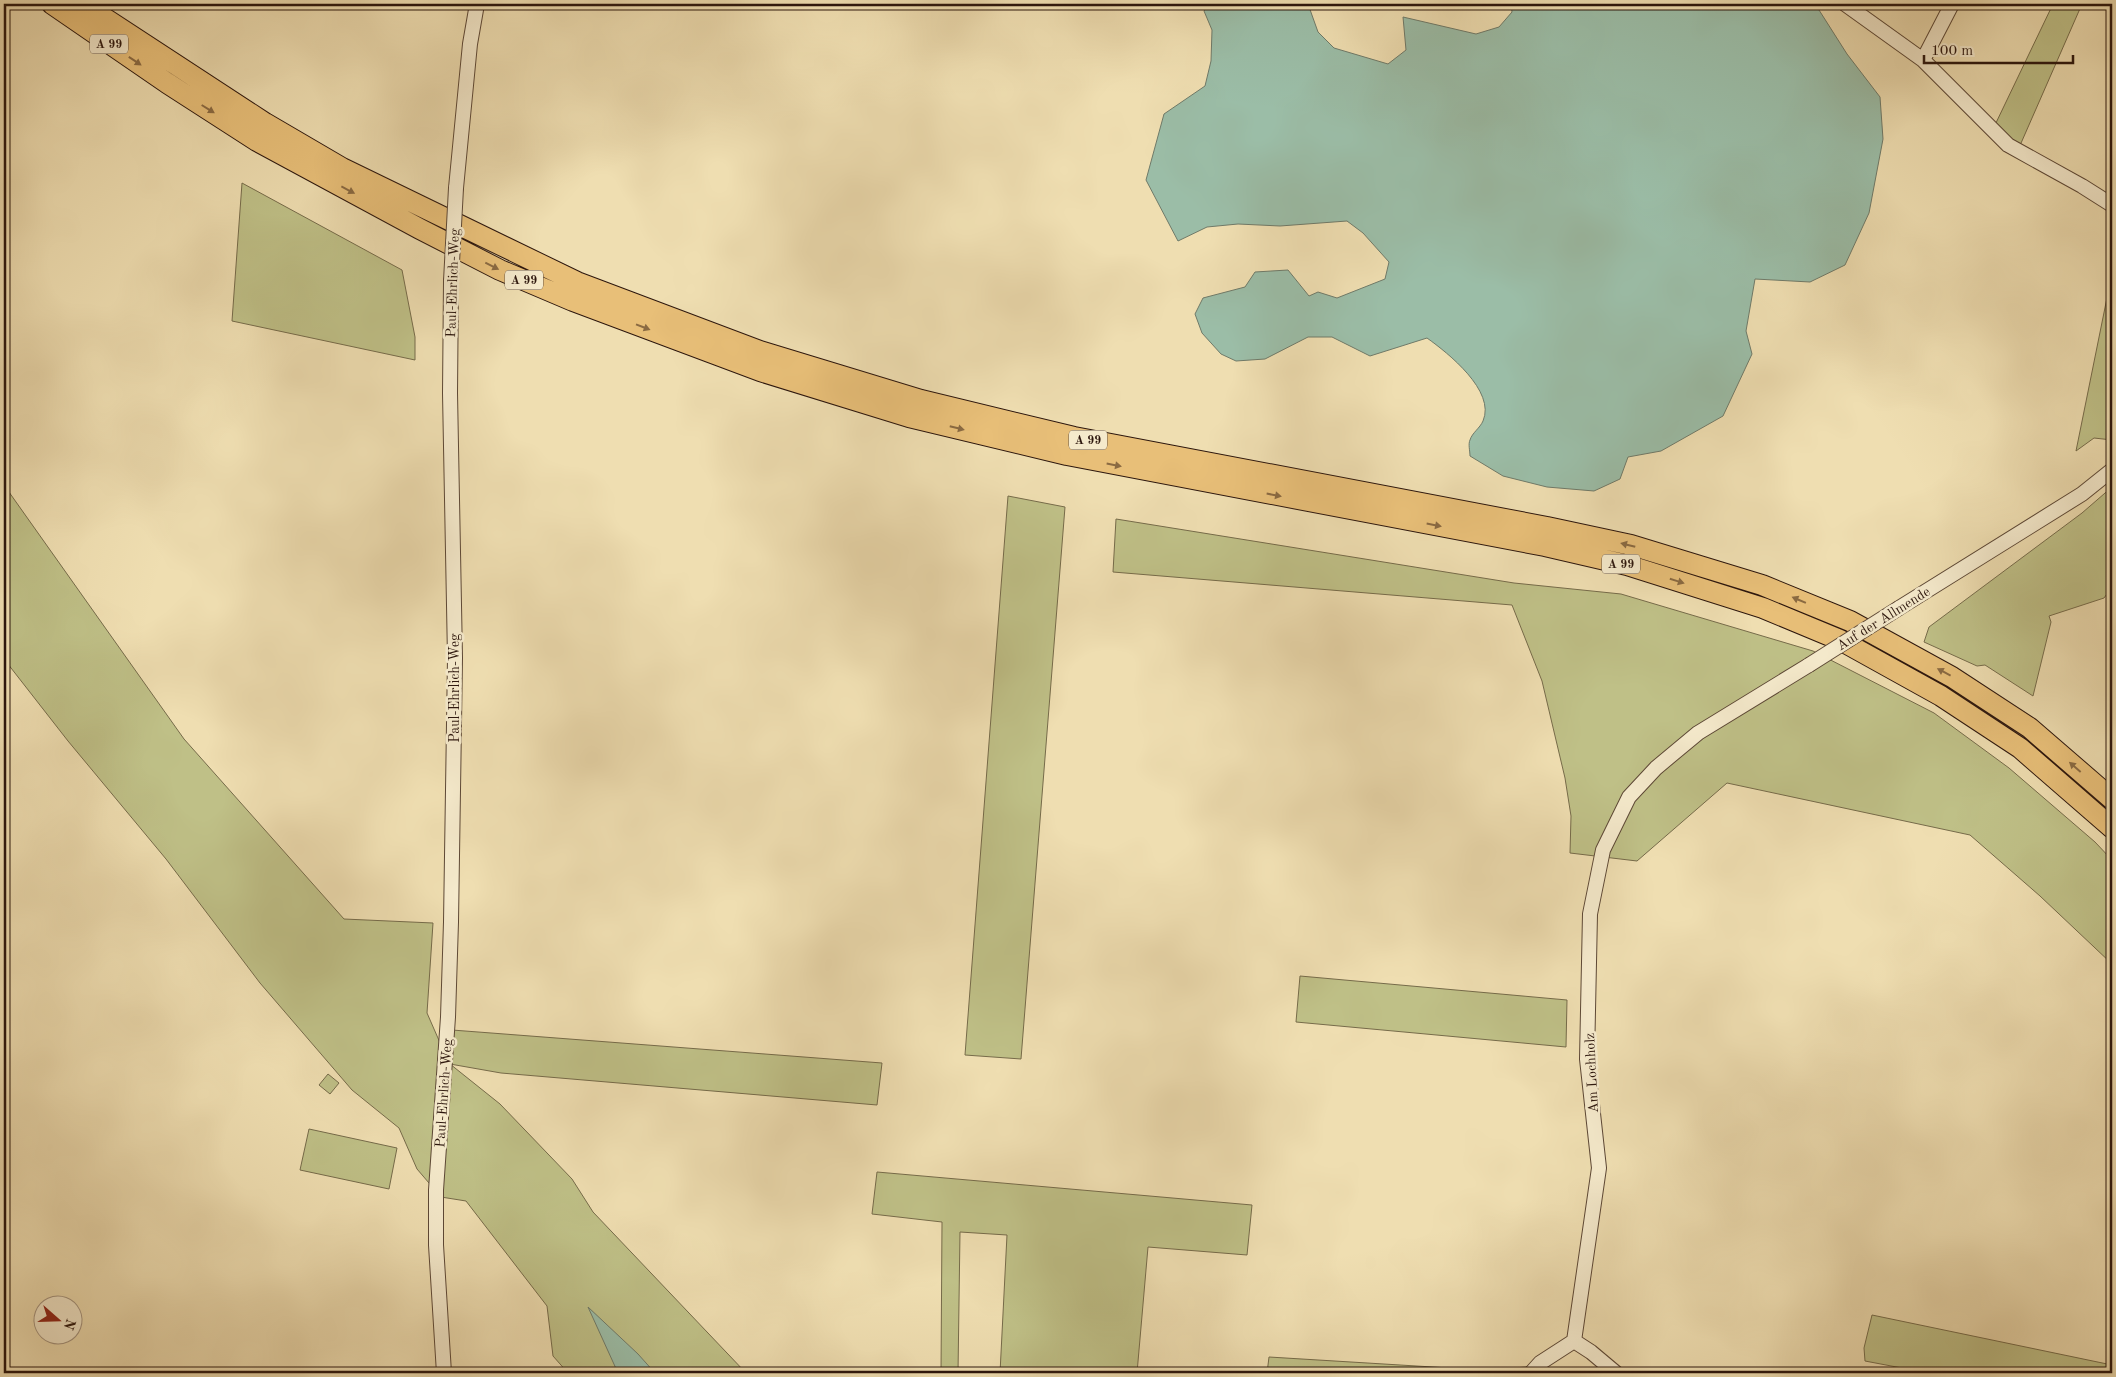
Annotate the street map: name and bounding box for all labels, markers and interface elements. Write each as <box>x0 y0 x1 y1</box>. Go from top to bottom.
scale bar <box>1924 32 2072 64</box>
road number: A 99 <box>90 34 128 54</box>
text: 100 m <box>1931 44 1973 59</box>
one-way arrow <box>128 57 142 66</box>
one-way arrow <box>201 105 214 114</box>
one-way arrow <box>342 186 355 195</box>
street label: Paul-Ehrlich-Weg <box>444 228 462 338</box>
one-way arrow <box>485 262 500 270</box>
road number: A 99 <box>505 270 543 290</box>
one-way arrow <box>636 323 651 331</box>
one-way arrow <box>949 425 964 433</box>
road number: A 99 <box>1069 430 1107 450</box>
one-way arrow <box>1107 461 1123 469</box>
one-way arrow <box>1267 491 1283 499</box>
one-way arrow <box>1426 521 1442 529</box>
one-way arrow <box>1620 541 1635 549</box>
road number: A 99 <box>1602 554 1640 574</box>
one-way arrow <box>1670 577 1685 585</box>
street label: Auf der Allmende <box>1834 584 1933 653</box>
one-way arrow <box>1791 596 1806 604</box>
street label: Paul-Ehrlich-Weg <box>448 633 462 743</box>
one-way arrow <box>1937 668 1951 676</box>
one-way arrow <box>2069 762 2082 773</box>
street label: Am Lochholz <box>1583 1032 1601 1113</box>
street label: Paul-Ehrlich-Weg <box>433 1038 455 1148</box>
north arrow <box>32 1294 82 1344</box>
text: N <box>61 1317 78 1332</box>

